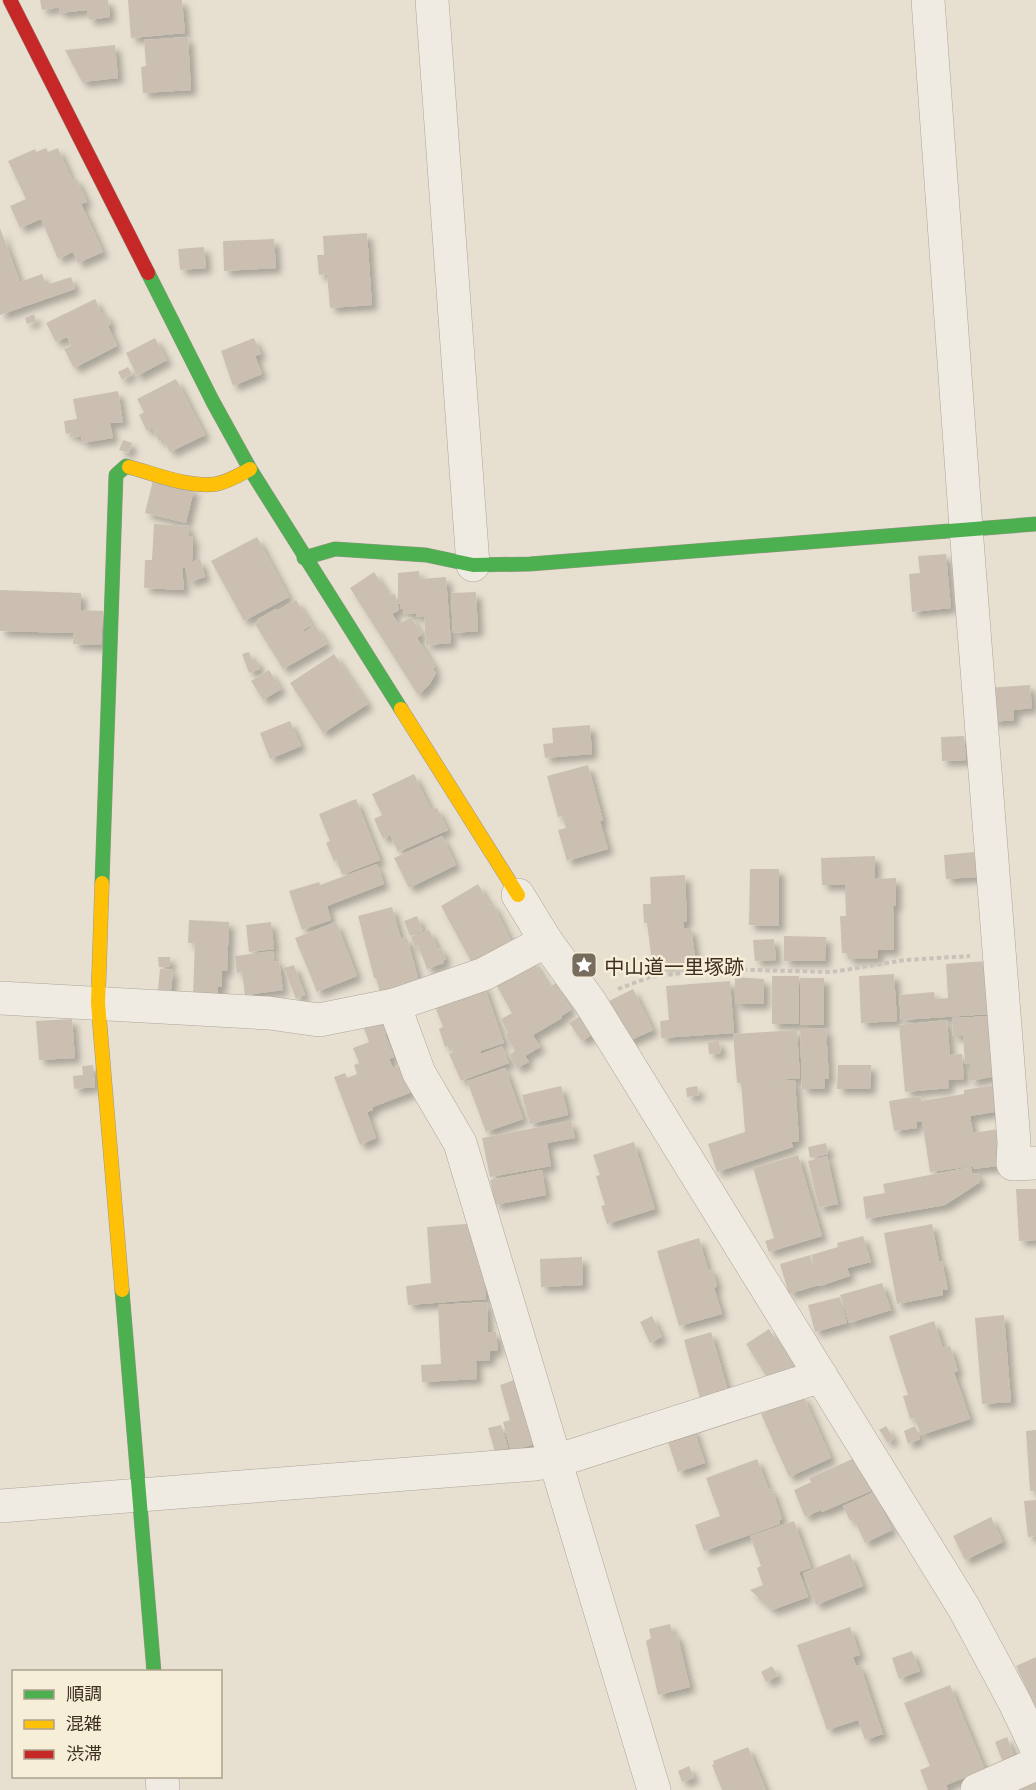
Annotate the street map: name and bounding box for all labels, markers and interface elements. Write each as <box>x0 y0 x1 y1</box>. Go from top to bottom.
place icon: 中山道一里塚跡 <box>569 950 599 980</box>
place label: 中山道一里塚跡 <box>604 951 744 980</box>
legend <box>12 1670 222 1778</box>
text: 順調 <box>66 1679 102 1705</box>
text: 混雑 <box>66 1709 102 1735</box>
text: 渋滞 <box>66 1739 102 1765</box>

